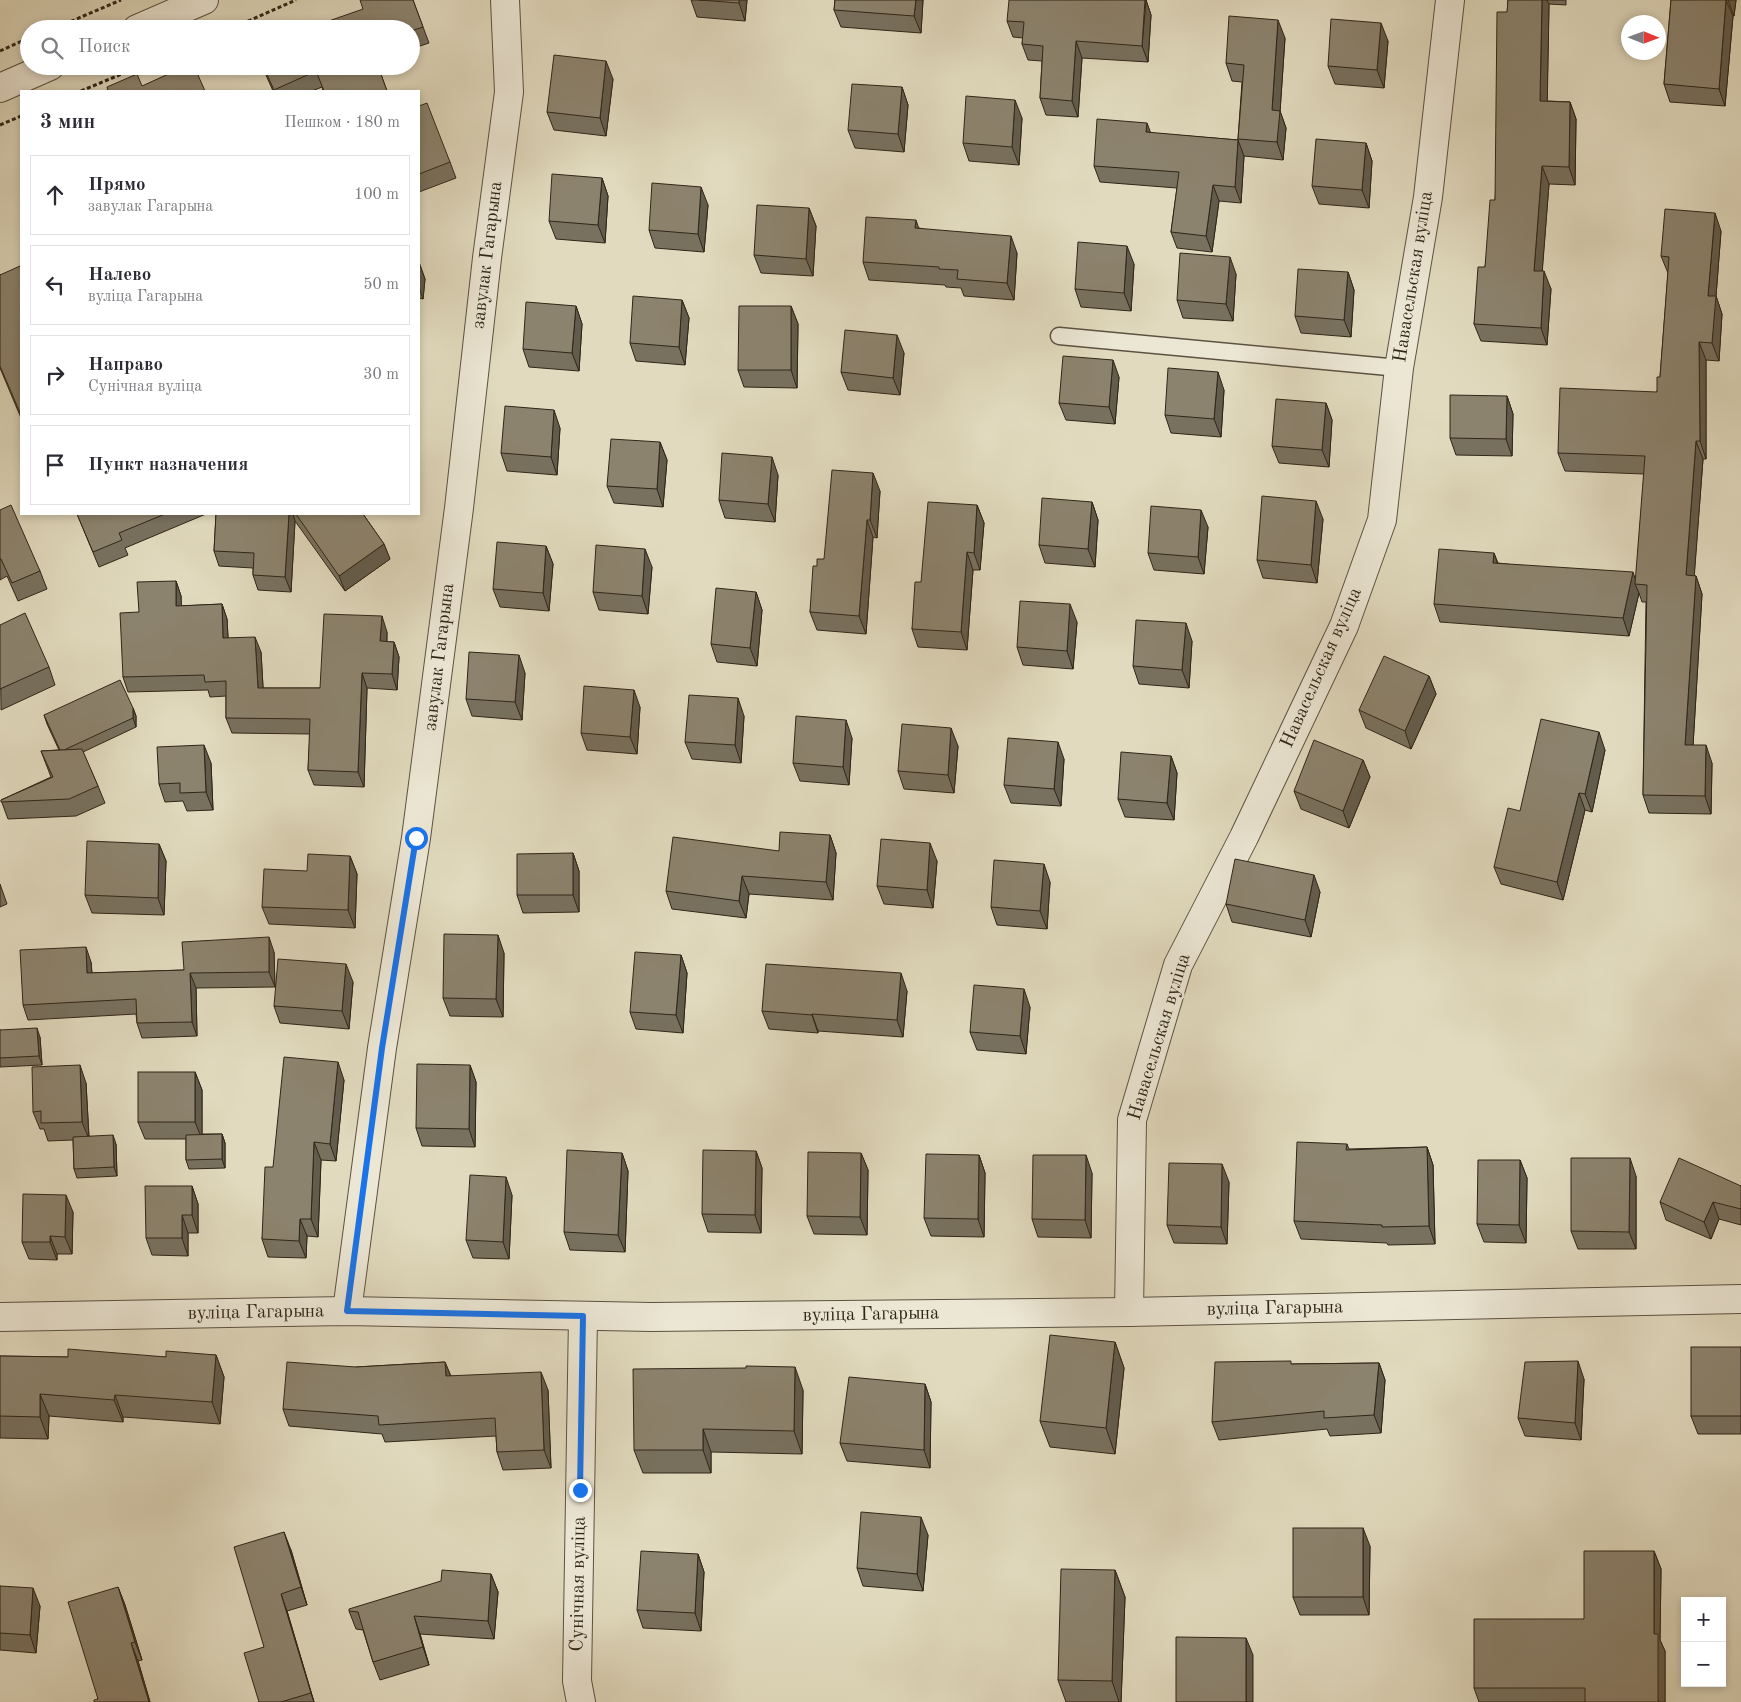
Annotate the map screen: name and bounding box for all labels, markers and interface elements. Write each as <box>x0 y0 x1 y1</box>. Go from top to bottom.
north arrow <box>1621 15 1666 60</box>
search box <box>20 20 420 75</box>
icon: search <box>38 34 66 62</box>
text: Поиск <box>78 38 130 57</box>
text: 3 мин <box>40 112 95 133</box>
text: Пешком · 180 m <box>284 115 400 131</box>
text: Прямо <box>88 176 146 195</box>
street label: завулак Гагарына <box>470 180 507 330</box>
icon: ahead <box>41 181 69 209</box>
text: 100 m <box>354 187 399 203</box>
street label: Навасельская вуліца <box>1391 189 1437 364</box>
text: завулак Гагарына <box>88 199 213 215</box>
text: Налево <box>88 266 151 285</box>
icon: left <box>41 271 69 299</box>
text: 50 m <box>363 277 399 293</box>
text: вуліца Гагарына <box>88 289 203 305</box>
text: Направо <box>88 356 163 375</box>
icon: right <box>41 361 69 389</box>
text: 30 m <box>363 367 399 383</box>
text: Сунічная вуліца <box>88 379 202 395</box>
icon: arrive <box>41 451 69 479</box>
text: Пункт назначения <box>88 456 248 475</box>
street label: завулак Гагарына <box>422 582 459 732</box>
street label: Навасельская вуліца <box>1278 584 1366 751</box>
route start <box>405 827 428 850</box>
street label: Навасельская вуліца <box>1126 951 1195 1123</box>
street label: вуліца Гагарына <box>1206 1298 1344 1320</box>
street label: вуліца Гагарына <box>187 1302 325 1324</box>
street label: вуліца Гагарына <box>802 1304 940 1326</box>
route end <box>569 1479 592 1502</box>
street label: Сунічная вуліца <box>568 1516 590 1652</box>
map controls <box>1681 1597 1726 1687</box>
button: + <box>1681 1597 1726 1642</box>
button: − <box>1681 1642 1726 1687</box>

